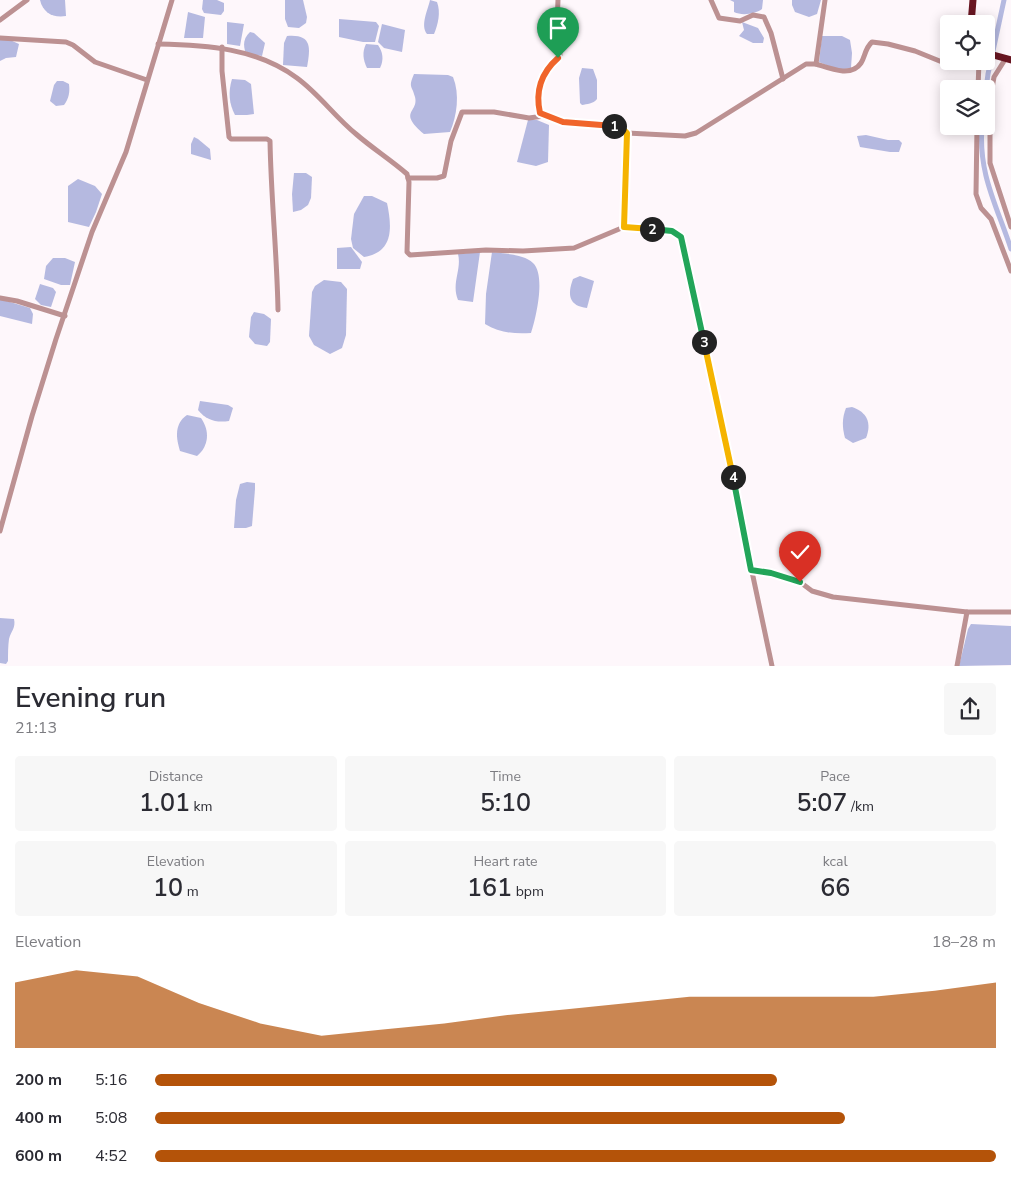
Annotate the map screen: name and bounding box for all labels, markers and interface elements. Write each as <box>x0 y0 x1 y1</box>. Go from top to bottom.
pin <box>537 7 579 58</box>
icon: arrive <box>544 14 572 42</box>
map controls <box>940 15 995 135</box>
button: locate <box>940 15 995 70</box>
button: layers <box>940 80 995 135</box>
pin: 1 <box>602 114 626 138</box>
text: 1 <box>610 117 619 136</box>
pin: 2 <box>640 216 664 242</box>
text: 2 <box>648 220 657 239</box>
pin: 3 <box>692 330 716 354</box>
text: 3 <box>700 333 709 352</box>
pin: 4 <box>720 464 746 490</box>
text: 4 <box>729 468 738 487</box>
pin <box>779 531 821 582</box>
icon: check <box>786 538 814 566</box>
text: Evening run <box>15 679 166 717</box>
button: share <box>944 683 996 735</box>
text: 21:13 <box>15 717 57 739</box>
text: Distance <box>149 767 203 786</box>
text: Time <box>490 767 521 786</box>
text: Pace <box>820 767 850 786</box>
text: 1.01 <box>139 786 190 820</box>
text: 5:10 <box>480 786 531 820</box>
text: 5:07 <box>796 786 847 820</box>
text: km <box>190 797 213 816</box>
text: /km <box>847 797 874 816</box>
text: Elevation <box>147 852 205 871</box>
text: Heart rate <box>473 852 538 871</box>
text: kcal <box>823 852 848 871</box>
text: 10 <box>153 871 183 905</box>
text: 161 <box>467 871 512 905</box>
text: 66 <box>820 871 850 905</box>
text: m <box>183 882 199 901</box>
text: bpm <box>512 882 544 901</box>
text: Elevation <box>15 931 81 953</box>
text: 18–28 m <box>932 931 996 953</box>
text: 200 m <box>15 1069 62 1091</box>
text: 5:16 <box>95 1069 127 1091</box>
text: 400 m <box>15 1107 62 1129</box>
text: 5:08 <box>95 1107 127 1129</box>
text: 600 m <box>15 1145 62 1167</box>
text: 4:52 <box>95 1145 127 1167</box>

